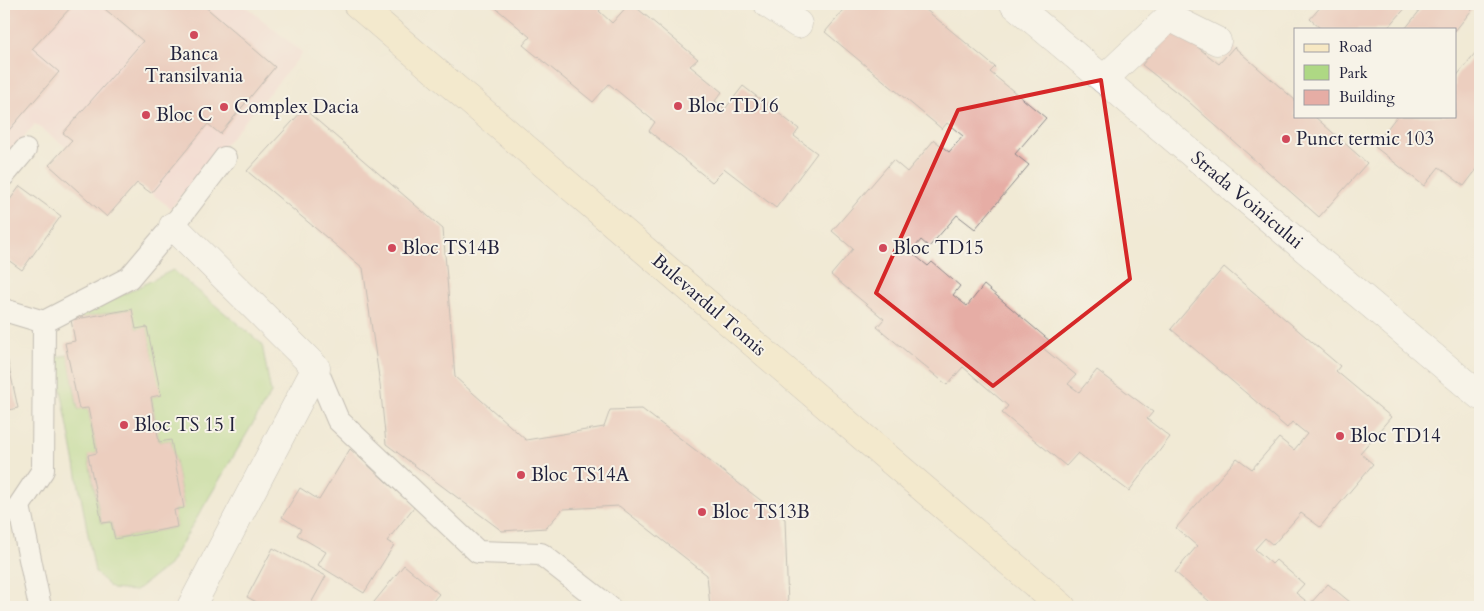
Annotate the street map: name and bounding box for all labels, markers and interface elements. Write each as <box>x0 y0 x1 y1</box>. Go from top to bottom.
legend <box>1294 28 1456 118</box>
marker: Banca Transilvania <box>188 29 200 41</box>
text: Road <box>1339 37 1372 57</box>
place label: Banca Transilvania <box>145 41 243 89</box>
text: Park <box>1339 63 1368 83</box>
text: Building <box>1339 87 1395 107</box>
place label: Bloc TD16 <box>688 93 779 119</box>
place label: Complex Dacia <box>234 94 359 120</box>
marker: Bloc TD16 <box>672 100 684 112</box>
marker: Complex Dacia <box>218 101 230 113</box>
place label: Bloc C <box>156 102 212 128</box>
marker: Bloc C <box>140 109 152 121</box>
place label: Punct termic 103 <box>1296 126 1434 152</box>
marker: Punct termic 103 <box>1280 133 1292 145</box>
street label: Strada Voinicului <box>1185 145 1309 255</box>
place label: Bloc TS14B <box>402 235 500 261</box>
place label: Bloc TD15 <box>893 235 984 261</box>
marker: Bloc TS14B <box>386 242 398 254</box>
marker: Bloc TD15 <box>877 242 889 254</box>
street label: Bulevardul Tomis <box>646 248 772 362</box>
place label: Bloc TS 15 I <box>134 412 235 438</box>
marker: Bloc TS 15 I <box>118 419 130 431</box>
place label: Bloc TD14 <box>1350 423 1441 449</box>
marker: Bloc TD14 <box>1334 430 1346 442</box>
place label: Bloc TS14A <box>531 462 630 488</box>
marker: Bloc TS14A <box>515 469 527 481</box>
place label: Bloc TS13B <box>712 499 810 525</box>
marker: Bloc TS13B <box>696 506 708 518</box>

